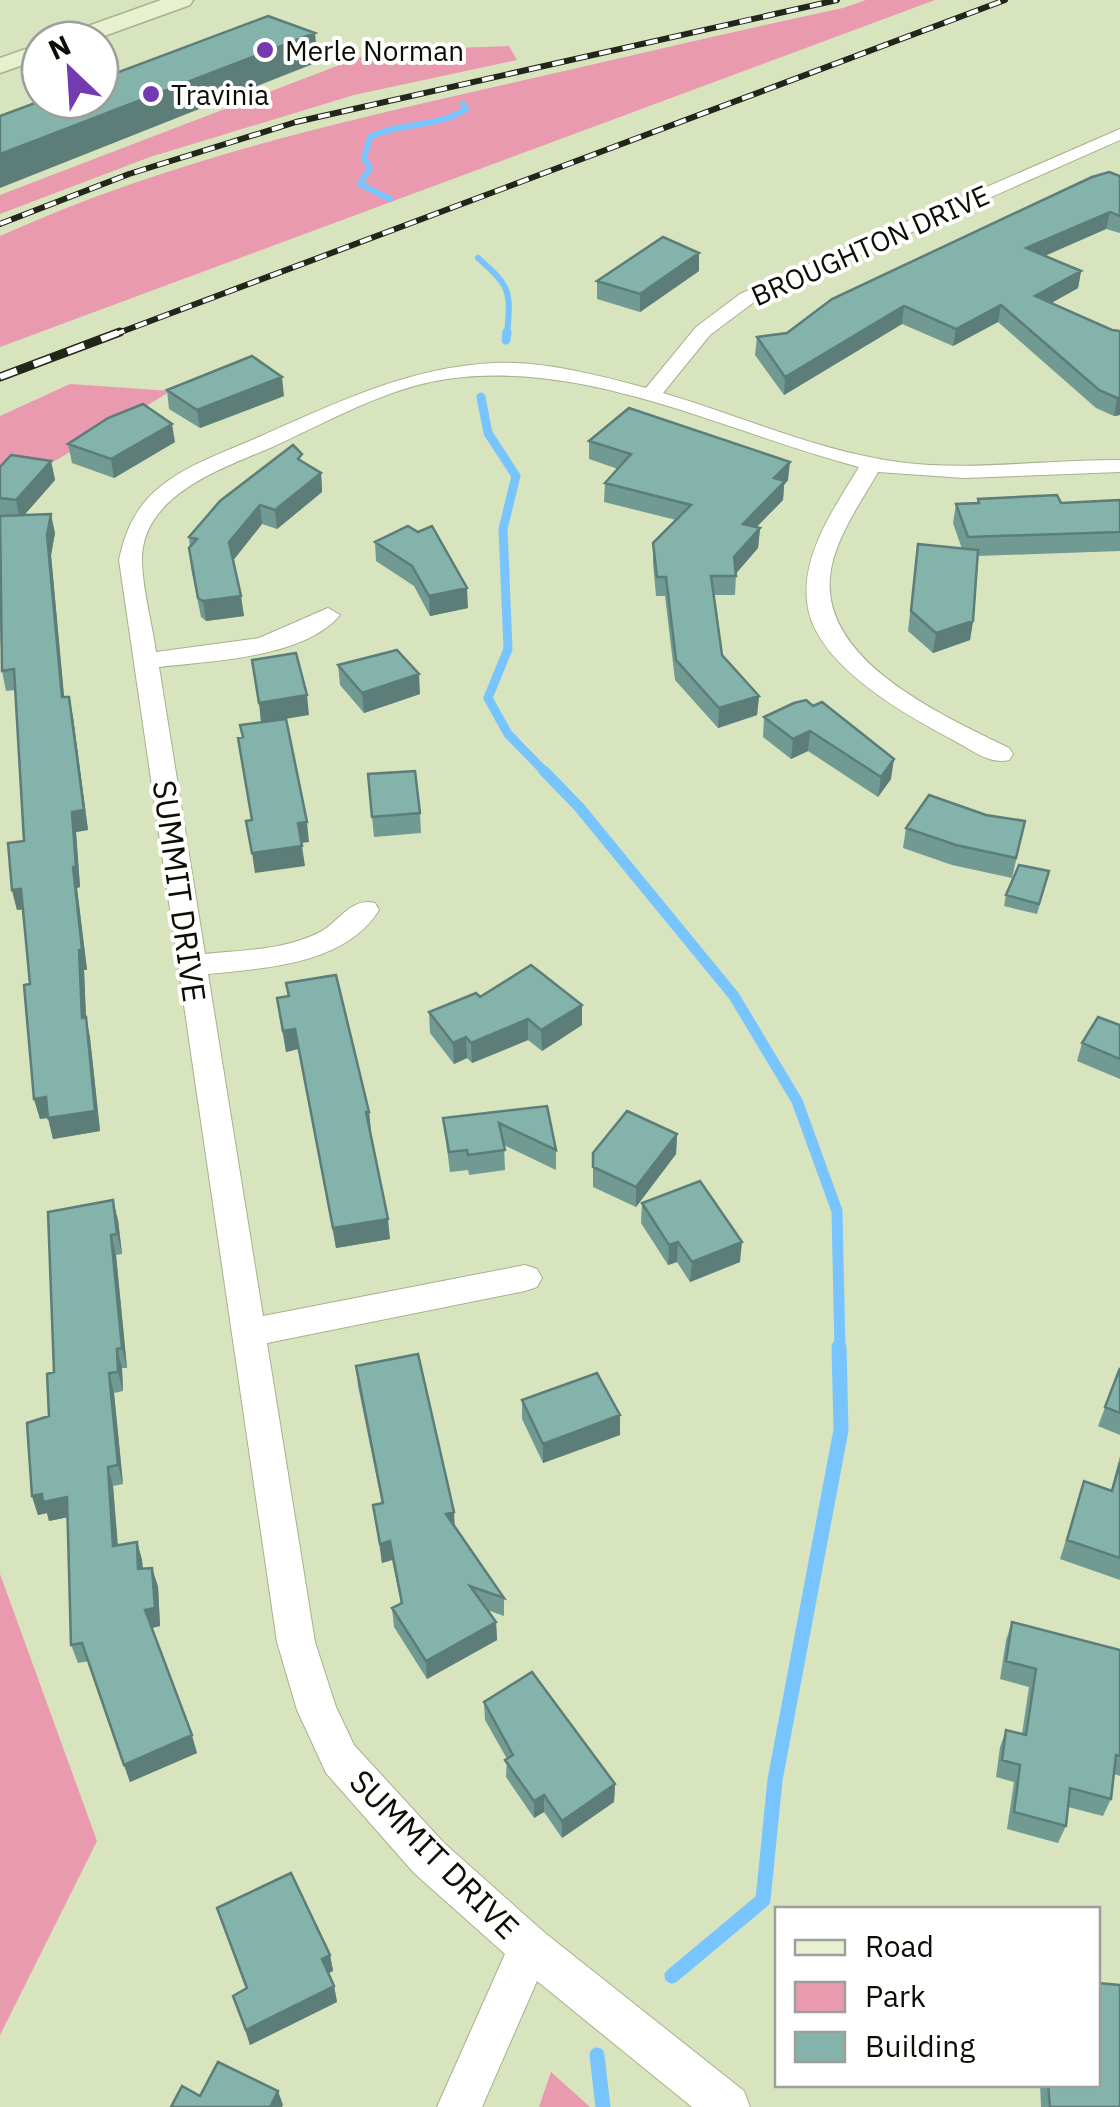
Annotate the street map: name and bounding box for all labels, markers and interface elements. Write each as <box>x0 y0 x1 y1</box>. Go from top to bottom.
north arrow <box>20 20 120 120</box>
text: N <box>42 26 76 68</box>
place label: Merle Norman <box>285 32 464 69</box>
marker: Merle Norman <box>254 39 276 61</box>
place label: Travinia <box>171 76 269 113</box>
marker: Travinia <box>140 83 162 105</box>
street label: BROUGHTON DRIVE <box>745 176 995 314</box>
street label: SUMMIT DRIVE <box>144 777 216 1005</box>
street label: SUMMIT DRIVE <box>341 1760 529 1948</box>
legend <box>775 1907 1100 2087</box>
text: Road <box>865 1926 934 1965</box>
text: Park <box>865 1976 926 2015</box>
text: Building <box>865 2026 975 2065</box>

